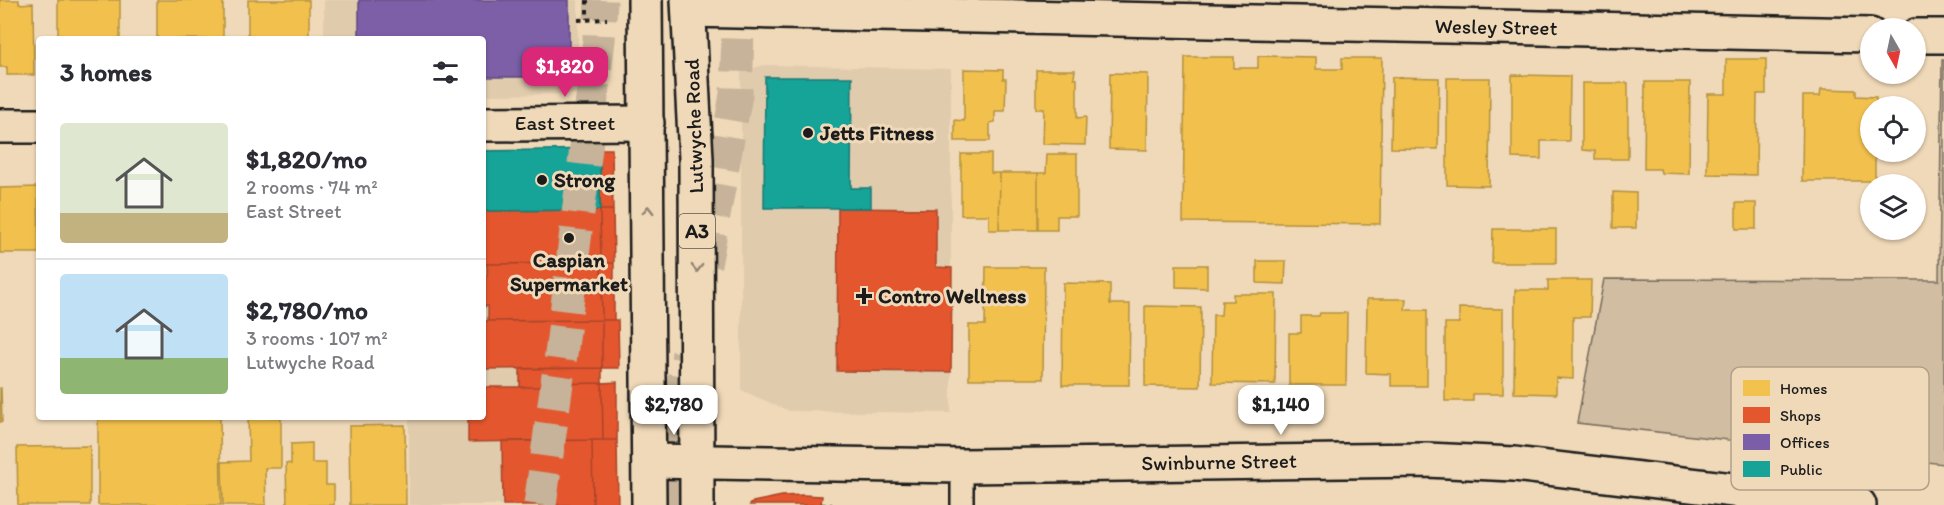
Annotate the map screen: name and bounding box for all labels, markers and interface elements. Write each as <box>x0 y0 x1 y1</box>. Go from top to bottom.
street label: Wesley Street <box>1434 13 1558 40</box>
north arrow <box>1860 18 1926 84</box>
map controls <box>1860 18 1926 240</box>
pin: $1,820 <box>516 47 614 98</box>
text: $1,820 <box>536 54 594 78</box>
text: 3 homes <box>60 56 152 88</box>
icon: filters <box>429 56 462 89</box>
street label: Lutwyche Road <box>679 57 708 194</box>
button: locate <box>1860 96 1926 162</box>
street label: East Street <box>515 110 615 135</box>
place label: Jetts Fitness <box>819 120 934 145</box>
marker: Jetts Fitness <box>801 126 815 140</box>
text: $1,820/mo <box>246 143 367 175</box>
icon: home <box>108 147 180 219</box>
place label: Strong <box>554 167 616 193</box>
marker: Strong <box>535 173 549 187</box>
button: layers <box>1860 174 1926 240</box>
text: 2 rooms · 74 m² <box>246 175 378 199</box>
text: East Street <box>246 199 342 223</box>
one-way arrow <box>642 205 654 214</box>
road number: A3 <box>679 214 715 248</box>
marker: Caspian Supermarket <box>562 231 576 245</box>
place label: Caspian Supermarket <box>510 247 628 297</box>
one-way arrow <box>691 264 703 273</box>
place label: Contro Wellness <box>878 283 1026 308</box>
marker: Contro Wellness <box>855 287 873 305</box>
text: $2,780/mo <box>246 294 368 326</box>
icon: home <box>108 298 180 370</box>
text: 3 rooms · 107 m² <box>246 326 388 350</box>
text: Lutwyche Road <box>246 350 375 374</box>
legend <box>1731 367 1929 490</box>
text: Homes <box>1780 379 1827 398</box>
pin: $2,780 <box>625 385 723 436</box>
pin: $1,140 <box>1232 385 1330 436</box>
text: $2,780 <box>645 392 703 416</box>
text: $1,140 <box>1252 392 1310 416</box>
text: Shops <box>1780 406 1821 425</box>
text: Offices <box>1780 433 1830 452</box>
street label: Swinburne Street <box>1141 448 1297 475</box>
text: Public <box>1780 460 1822 479</box>

